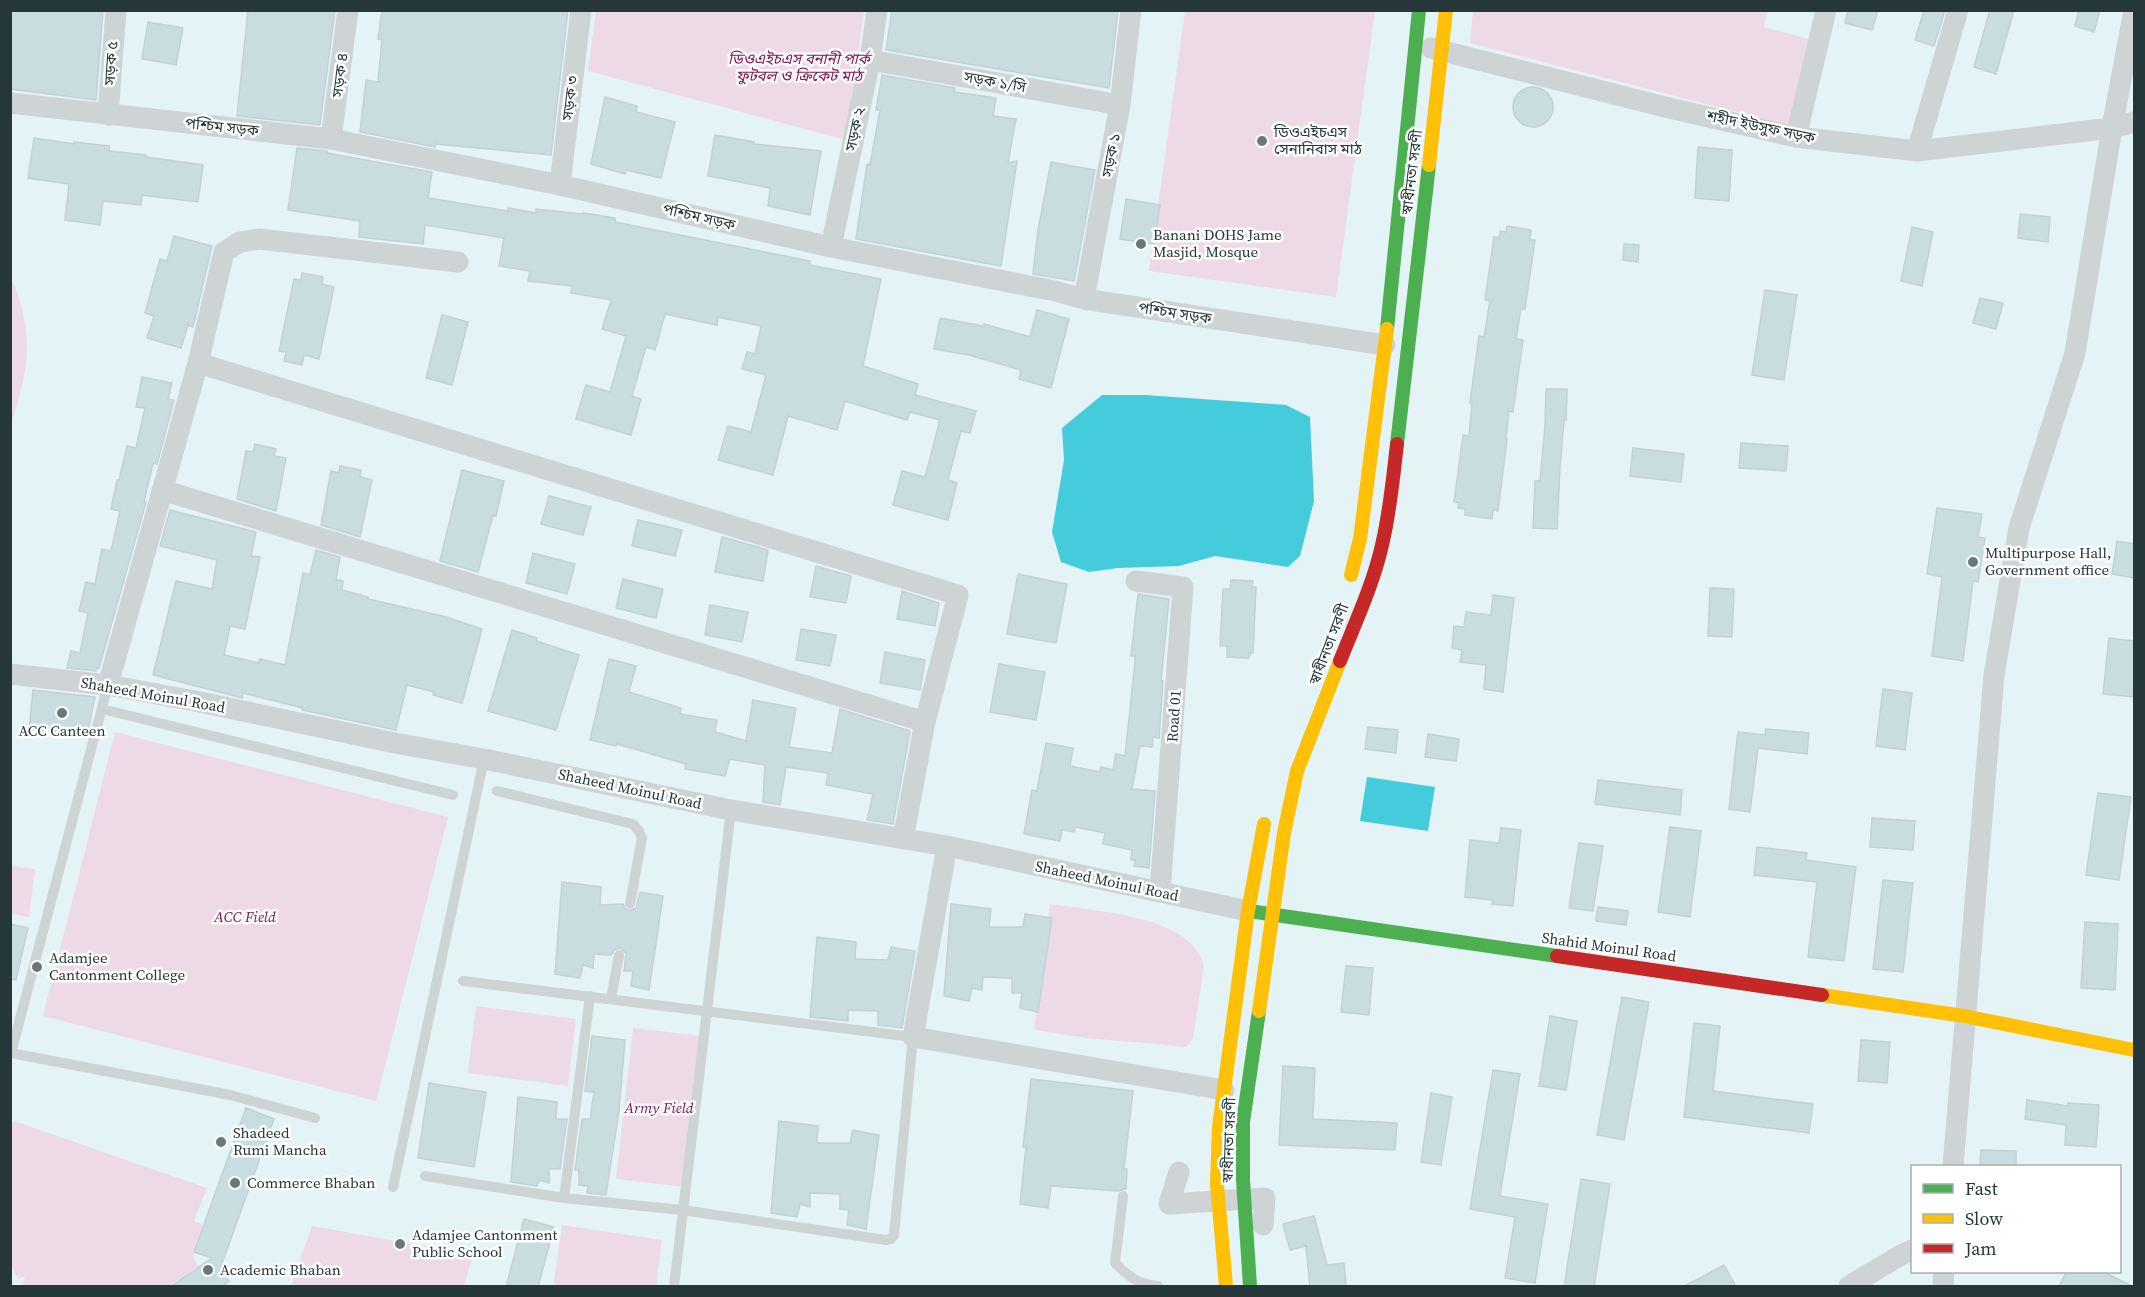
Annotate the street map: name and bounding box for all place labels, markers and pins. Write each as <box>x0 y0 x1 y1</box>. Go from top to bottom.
place label: ডিওএইচএস সেনানিবাস মাঠ <box>1273 121 1363 159</box>
marker: ডিওএইচএস সেনানিবাস মাঠ <box>1255 134 1269 148</box>
place label: Banani DOHS Jame Masjid, Mosque <box>1153 224 1282 262</box>
marker: Banani DOHS Jame Masjid, Mosque <box>1134 237 1148 251</box>
place label: Multipurpose Hall, Government office <box>1985 542 2112 580</box>
marker: Multipurpose Hall, Government office <box>1966 555 1980 569</box>
marker: ACC Canteen <box>55 706 69 720</box>
place label: ACC Canteen <box>18 720 106 741</box>
place label: Adamjee Cantonment College <box>49 947 186 985</box>
marker: Adamjee Cantonment College <box>30 960 44 974</box>
place label: Shadeed Rumi Mancha <box>233 1122 327 1160</box>
marker: Shadeed Rumi Mancha <box>214 1135 228 1149</box>
place label: Commerce Bhaban <box>247 1172 375 1193</box>
marker: Commerce Bhaban <box>228 1176 242 1190</box>
place label: Adamjee Cantonment Public School <box>412 1224 557 1262</box>
marker: Adamjee Cantonment Public School <box>393 1237 407 1251</box>
place label: Academic Bhaban <box>220 1259 341 1280</box>
marker: Academic Bhaban <box>201 1263 215 1277</box>

